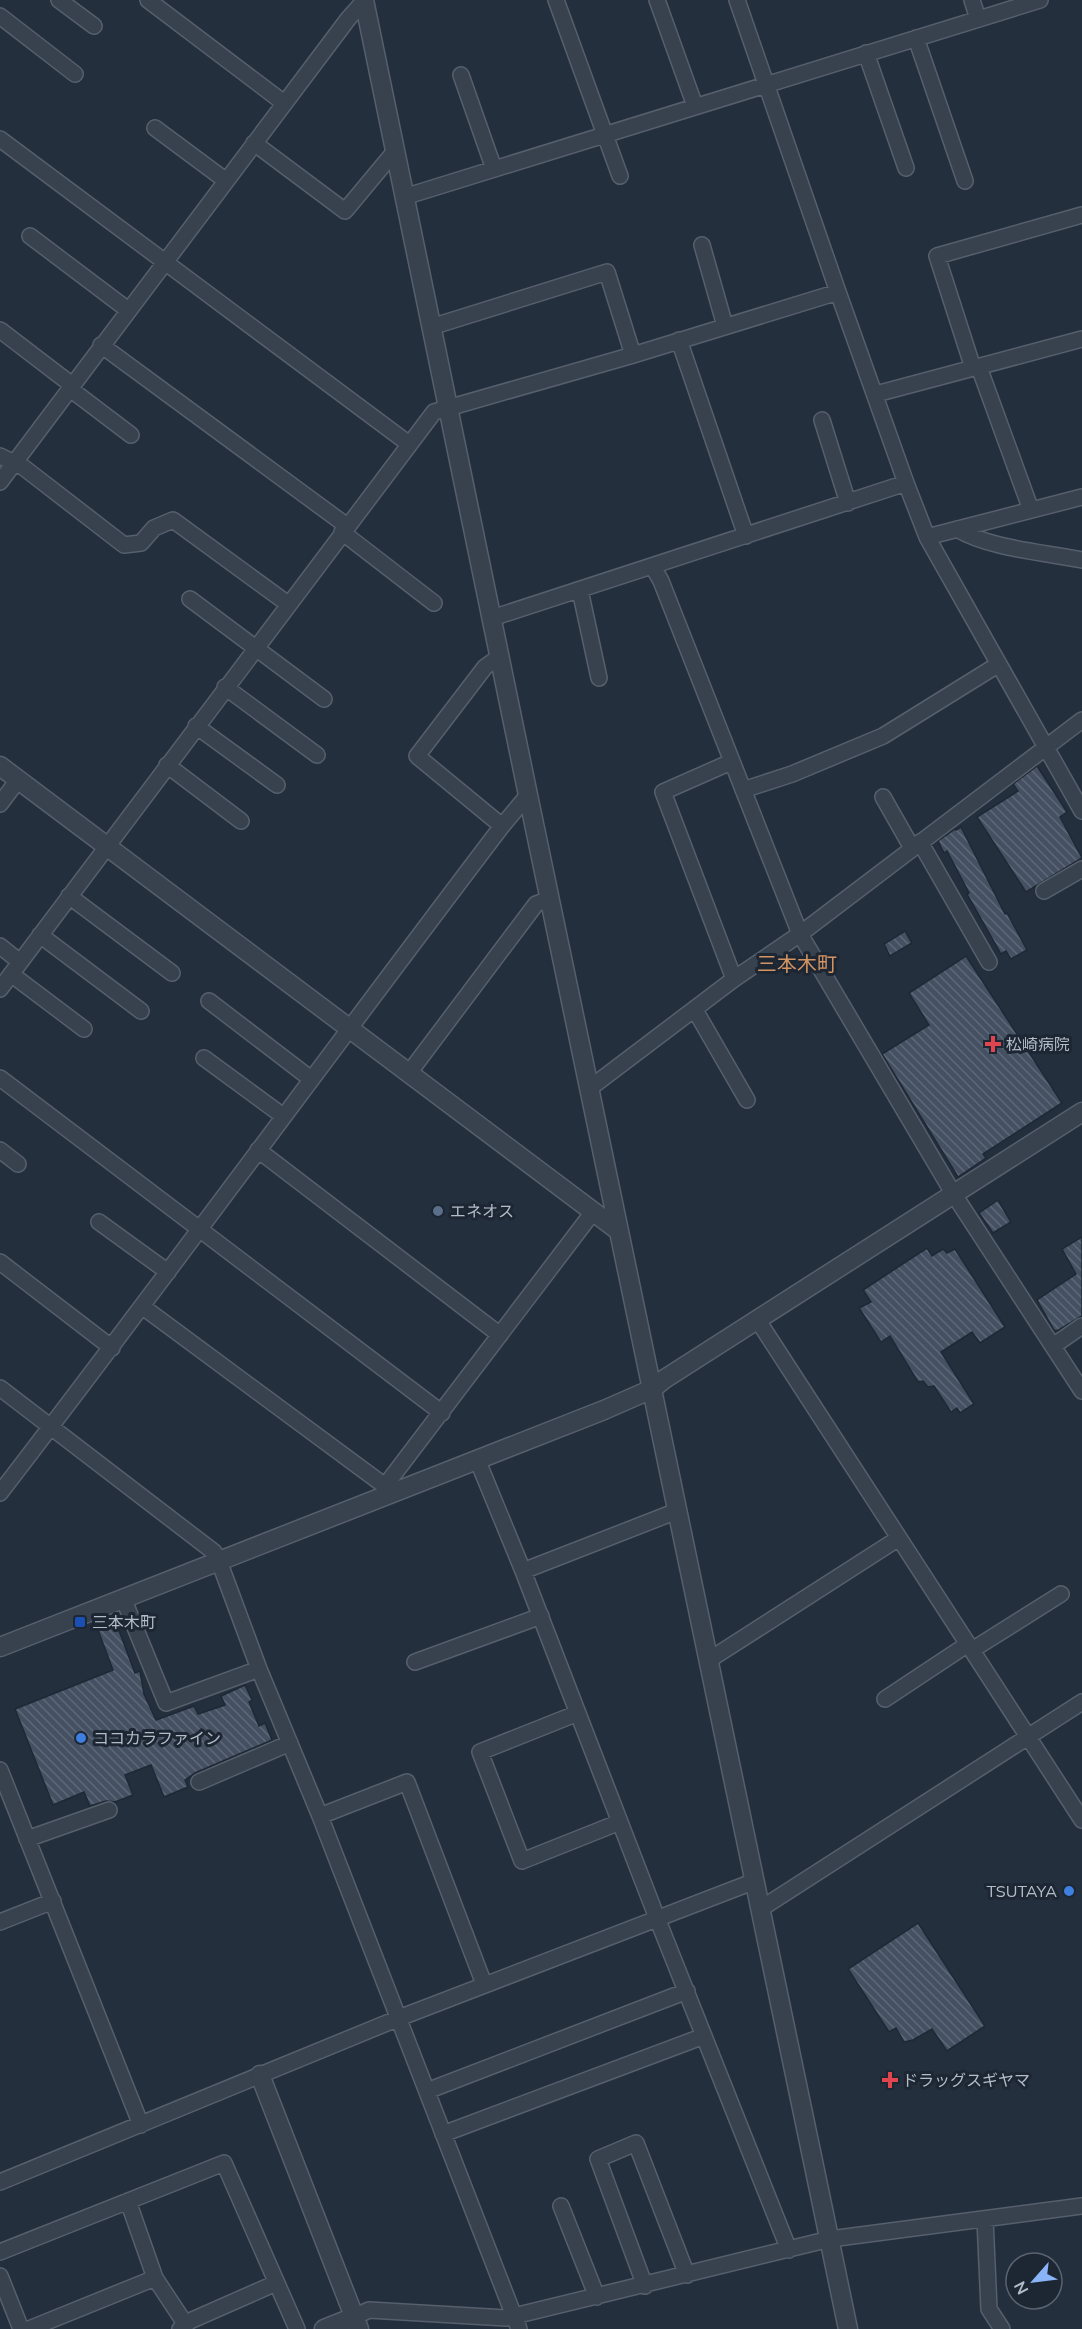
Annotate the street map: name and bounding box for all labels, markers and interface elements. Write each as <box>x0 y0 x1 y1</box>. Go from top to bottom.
district label: 三本木町 <box>757 951 837 976</box>
place label: 松崎病院 <box>1006 1034 1070 1054</box>
marker: 松崎病院 <box>984 1035 1002 1053</box>
place label: エネオス <box>450 1201 514 1221</box>
marker: エネオス <box>431 1204 445 1218</box>
place label: 三本木町 <box>92 1612 156 1632</box>
marker: 三本木町 <box>73 1615 87 1629</box>
place label: ココカラファイン <box>93 1728 221 1748</box>
marker: ココカラファイン <box>74 1731 88 1745</box>
place label: TSUTAYA <box>986 1881 1057 1901</box>
marker: TSUTAYA <box>1062 1884 1076 1898</box>
place label: ドラッグスギヤマ <box>902 2070 1030 2090</box>
marker: ドラッグスギヤマ <box>883 2073 897 2087</box>
north arrow <box>1004 2251 1064 2311</box>
text: N <box>1009 2278 1032 2298</box>

